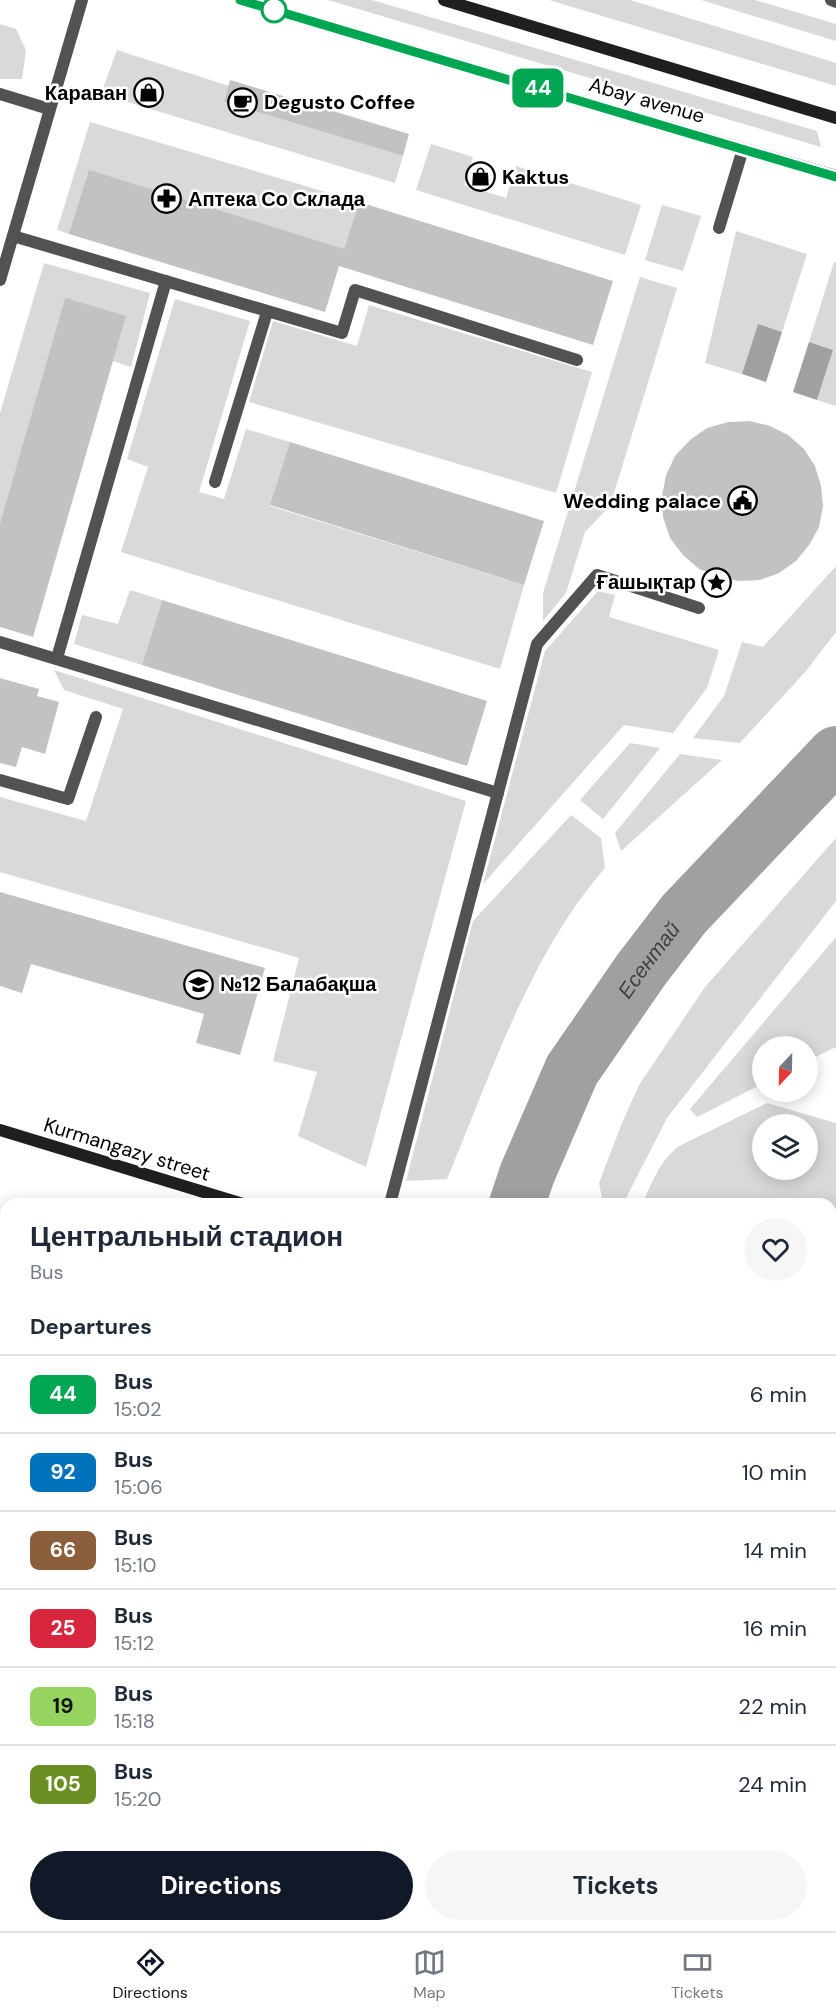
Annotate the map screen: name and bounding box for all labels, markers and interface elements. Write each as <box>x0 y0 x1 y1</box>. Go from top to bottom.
unlabelled marker <box>261 0 287 23</box>
line badge: 44 <box>511 68 565 107</box>
street label: Abay avenue <box>586 71 708 129</box>
text: 44 <box>524 74 552 102</box>
shop icon: Караван <box>132 77 164 109</box>
place label: Караван <box>45 80 127 106</box>
cafe icon: Degusto Coffee <box>227 86 259 118</box>
place label: Degusto Coffee <box>264 89 415 115</box>
shop icon: Kaktus <box>465 161 497 193</box>
place label: Kaktus <box>502 164 569 190</box>
pharmacy icon: Аптека Со Склада <box>151 183 183 215</box>
place label: Аптека Со Склада <box>188 186 366 212</box>
public building icon: Wedding palace <box>726 485 758 517</box>
place label: Wedding palace <box>563 488 721 514</box>
place icon: Ғашықтар <box>701 566 733 598</box>
place label: Ғашықтар <box>597 569 696 595</box>
water label: Есентай <box>612 916 687 1004</box>
school or university icon: №12 Балабақша <box>183 968 215 1000</box>
place label: №12 Балабақша <box>220 971 377 997</box>
north arrow <box>752 1036 818 1102</box>
map controls <box>752 1036 818 1180</box>
street label: Kurmangazy street <box>41 1111 214 1187</box>
button: layers <box>752 1114 818 1180</box>
text: Центральный стадион <box>30 1218 343 1255</box>
button: heart <box>744 1218 807 1281</box>
text: Bus <box>30 1259 64 1285</box>
text: Departures <box>30 1312 152 1341</box>
text: Bus <box>114 1367 153 1396</box>
text: 44 <box>49 1380 77 1408</box>
text: 6 min <box>750 1380 807 1409</box>
text: 15:02 <box>114 1396 161 1422</box>
text: Bus <box>114 1445 153 1474</box>
text: 92 <box>50 1458 76 1486</box>
text: 10 min <box>742 1458 807 1487</box>
text: 15:06 <box>114 1474 163 1500</box>
text: Bus <box>114 1523 153 1552</box>
text: 66 <box>50 1536 76 1564</box>
text: 14 min <box>743 1536 807 1565</box>
text: 15:10 <box>114 1552 156 1578</box>
text: Bus <box>114 1601 153 1630</box>
text: 25 <box>50 1614 76 1642</box>
text: 16 min <box>743 1614 807 1643</box>
text: 15:12 <box>114 1630 154 1656</box>
text: Bus <box>114 1679 153 1708</box>
text: 19 <box>53 1692 73 1720</box>
text: 22 min <box>738 1692 807 1721</box>
text: 15:18 <box>114 1708 155 1734</box>
text: Bus <box>114 1757 153 1786</box>
text: 105 <box>45 1770 81 1798</box>
text: 24 min <box>738 1770 807 1799</box>
text: 15:20 <box>114 1786 161 1812</box>
button: Directions <box>30 1851 413 1920</box>
button: Tickets <box>425 1851 807 1920</box>
tab: Directions <box>113 1946 188 2003</box>
tab: Map <box>413 1946 446 2003</box>
tab: Tickets <box>671 1946 723 2003</box>

